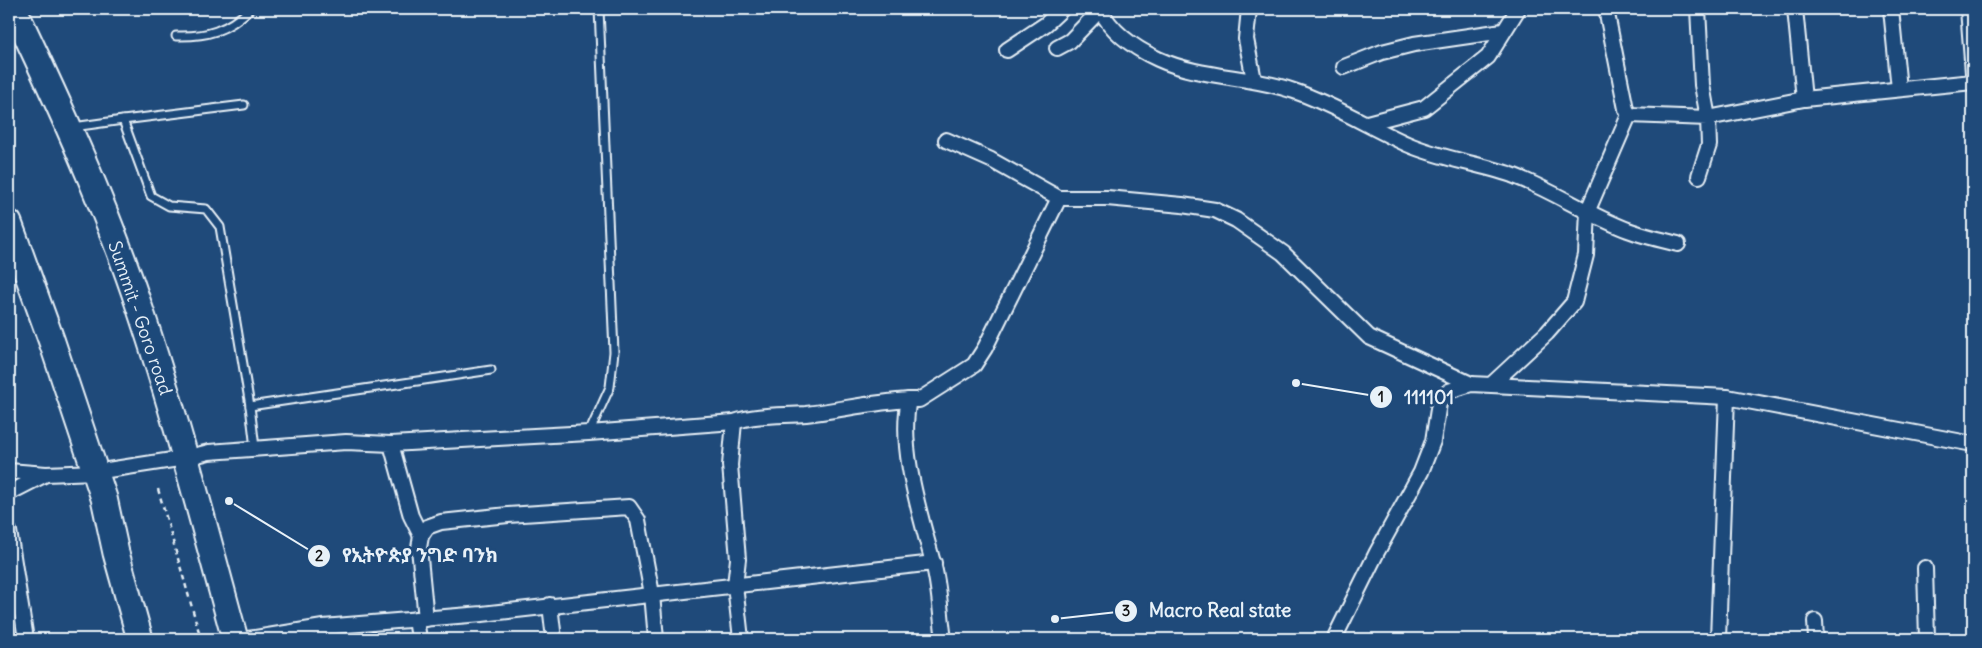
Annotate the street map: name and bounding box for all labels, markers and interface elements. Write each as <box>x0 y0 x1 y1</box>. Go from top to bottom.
street label: Summit - Goro road <box>103 238 178 398</box>
callout: 111101 <box>1369 380 1464 414</box>
text: 111101 <box>1404 385 1454 409</box>
text: 1 <box>1378 387 1384 406</box>
callout: የኢትዮጵያ ንግድ ባንክ <box>306 539 508 573</box>
text: የኢትዮጵያ ንግድ ባንክ <box>342 543 498 567</box>
text: 2 <box>315 546 323 565</box>
callout: Macro Real state <box>1114 594 1301 628</box>
text: Macro Real state <box>1149 598 1291 622</box>
text: 3 <box>1122 601 1130 620</box>

